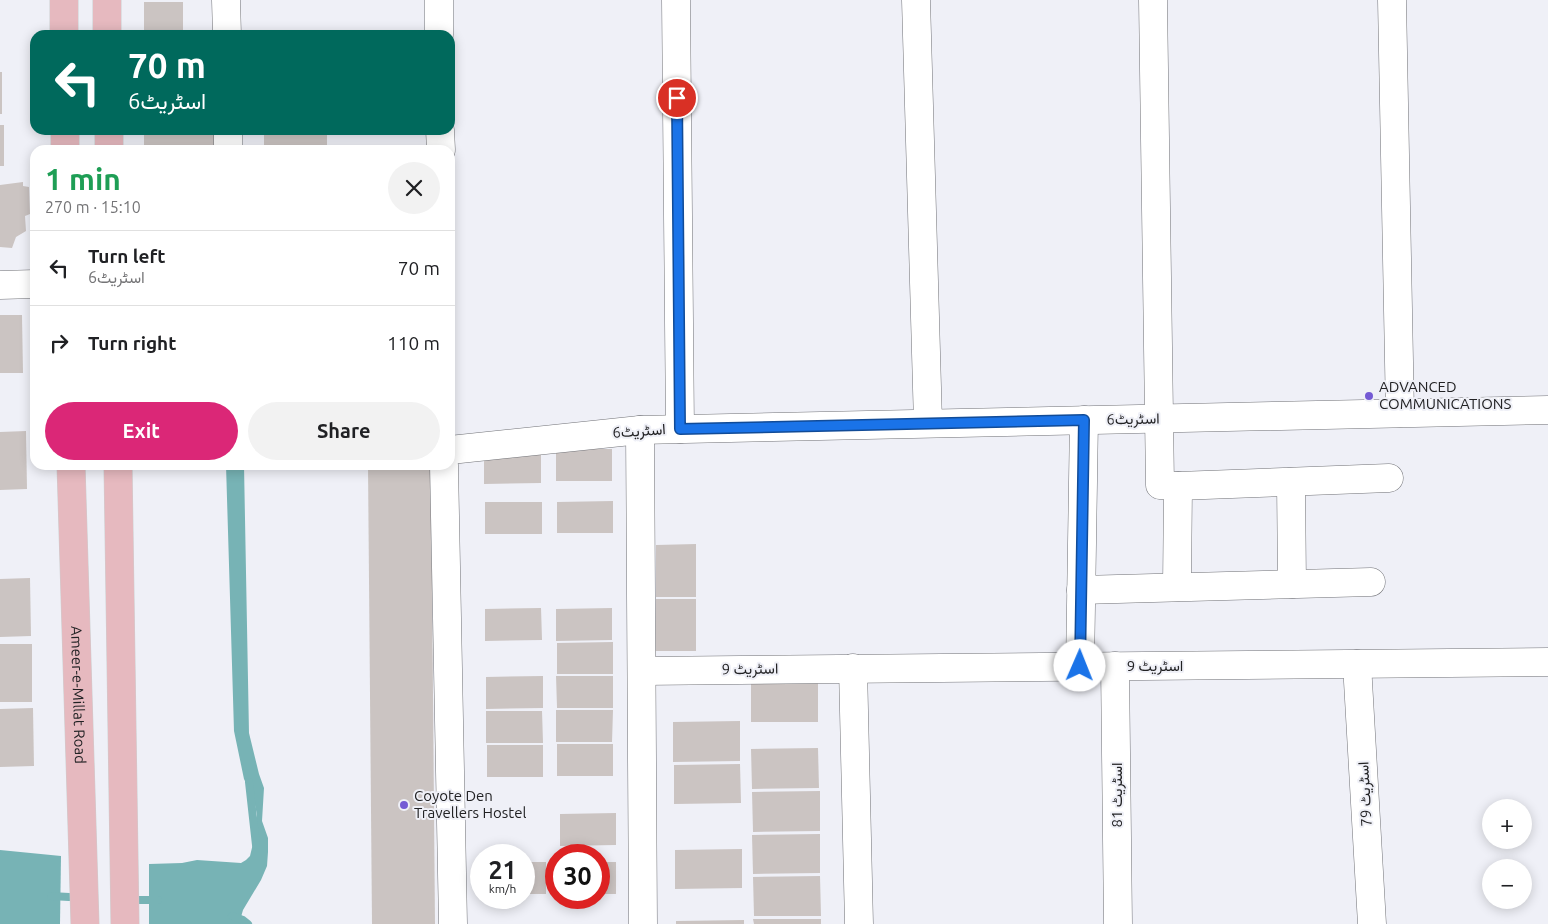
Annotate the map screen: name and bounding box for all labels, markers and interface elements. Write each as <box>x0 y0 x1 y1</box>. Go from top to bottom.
text: 70 m <box>128 45 206 85</box>
icon: left <box>45 50 110 115</box>
pin <box>656 77 698 119</box>
icon: arrive <box>663 84 691 112</box>
text: اسٹریٹ6 <box>128 88 206 113</box>
text: 1 min <box>45 162 121 196</box>
button: close <box>388 162 440 214</box>
text: 270 m · 15:10 <box>45 198 141 216</box>
text: Turn left <box>88 245 166 267</box>
icon: left <box>45 254 73 282</box>
text: 70 m <box>398 257 440 279</box>
text: اسٹریٹ6 <box>88 268 145 286</box>
icon: right <box>45 329 73 357</box>
text: Turn right <box>88 332 176 354</box>
text: 110 m <box>387 332 440 354</box>
place label: ADVANCED COMMUNICATIONS <box>1379 378 1512 412</box>
marker: ADVANCED COMMUNICATIONS <box>1363 390 1375 402</box>
button: Exit <box>45 402 238 460</box>
button: Share <box>248 402 440 460</box>
street label: اسٹریٹ6 <box>1106 410 1160 428</box>
street label: اسٹریٹ6 <box>612 420 666 442</box>
street label: Ameer-e-Millat Road <box>68 626 89 764</box>
position arrow <box>1053 639 1105 691</box>
street label: اسٹریٹ 9 <box>1127 657 1183 675</box>
street label: اسٹریٹ 9 <box>722 660 778 678</box>
street label: اسٹریٹ 79 <box>1354 761 1376 827</box>
street label: اسٹریٹ 81 <box>1108 762 1126 828</box>
place label: Coyote Den Travellers Hostel <box>414 787 526 821</box>
marker: Coyote Den Travellers Hostel <box>398 799 410 811</box>
map controls <box>1482 799 1532 909</box>
button: + <box>1482 799 1532 849</box>
speed limit sign: 30 <box>545 844 610 909</box>
text: 21 <box>488 856 517 884</box>
button: − <box>1482 859 1532 909</box>
text: km/h <box>489 882 516 895</box>

